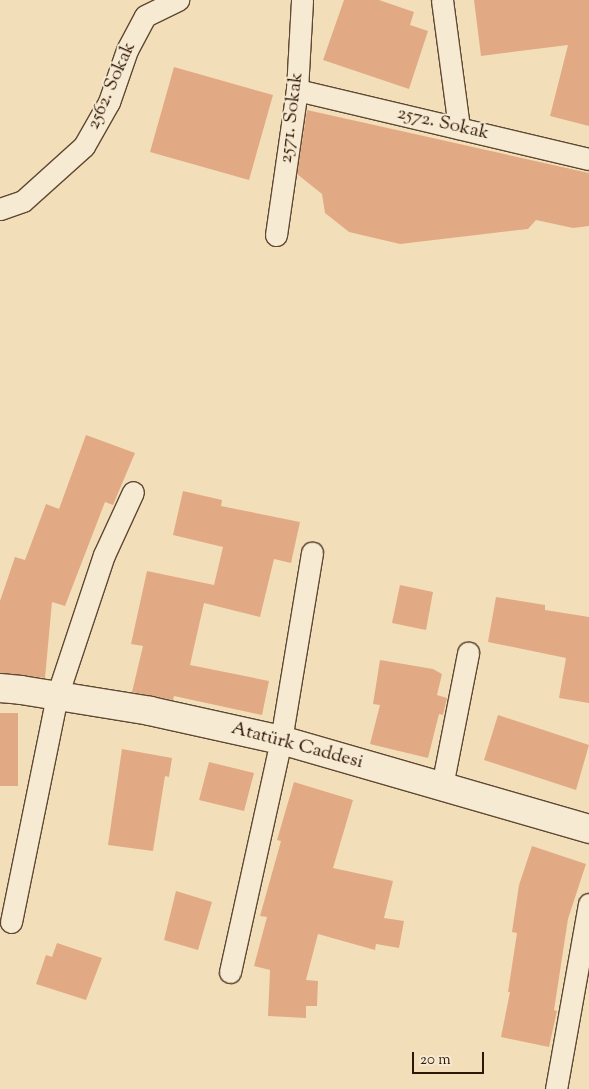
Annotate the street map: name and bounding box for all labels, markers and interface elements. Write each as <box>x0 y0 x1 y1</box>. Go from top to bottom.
street label: 2562. Sokak <box>83 39 141 133</box>
street label: 2571. Sokak <box>275 71 309 165</box>
street label: 2572. Sokak <box>395 102 491 146</box>
street label: Atatürk Caddesi <box>229 717 365 775</box>
scale bar <box>414 1042 486 1074</box>
text: 20 m <box>420 1050 451 1071</box>

